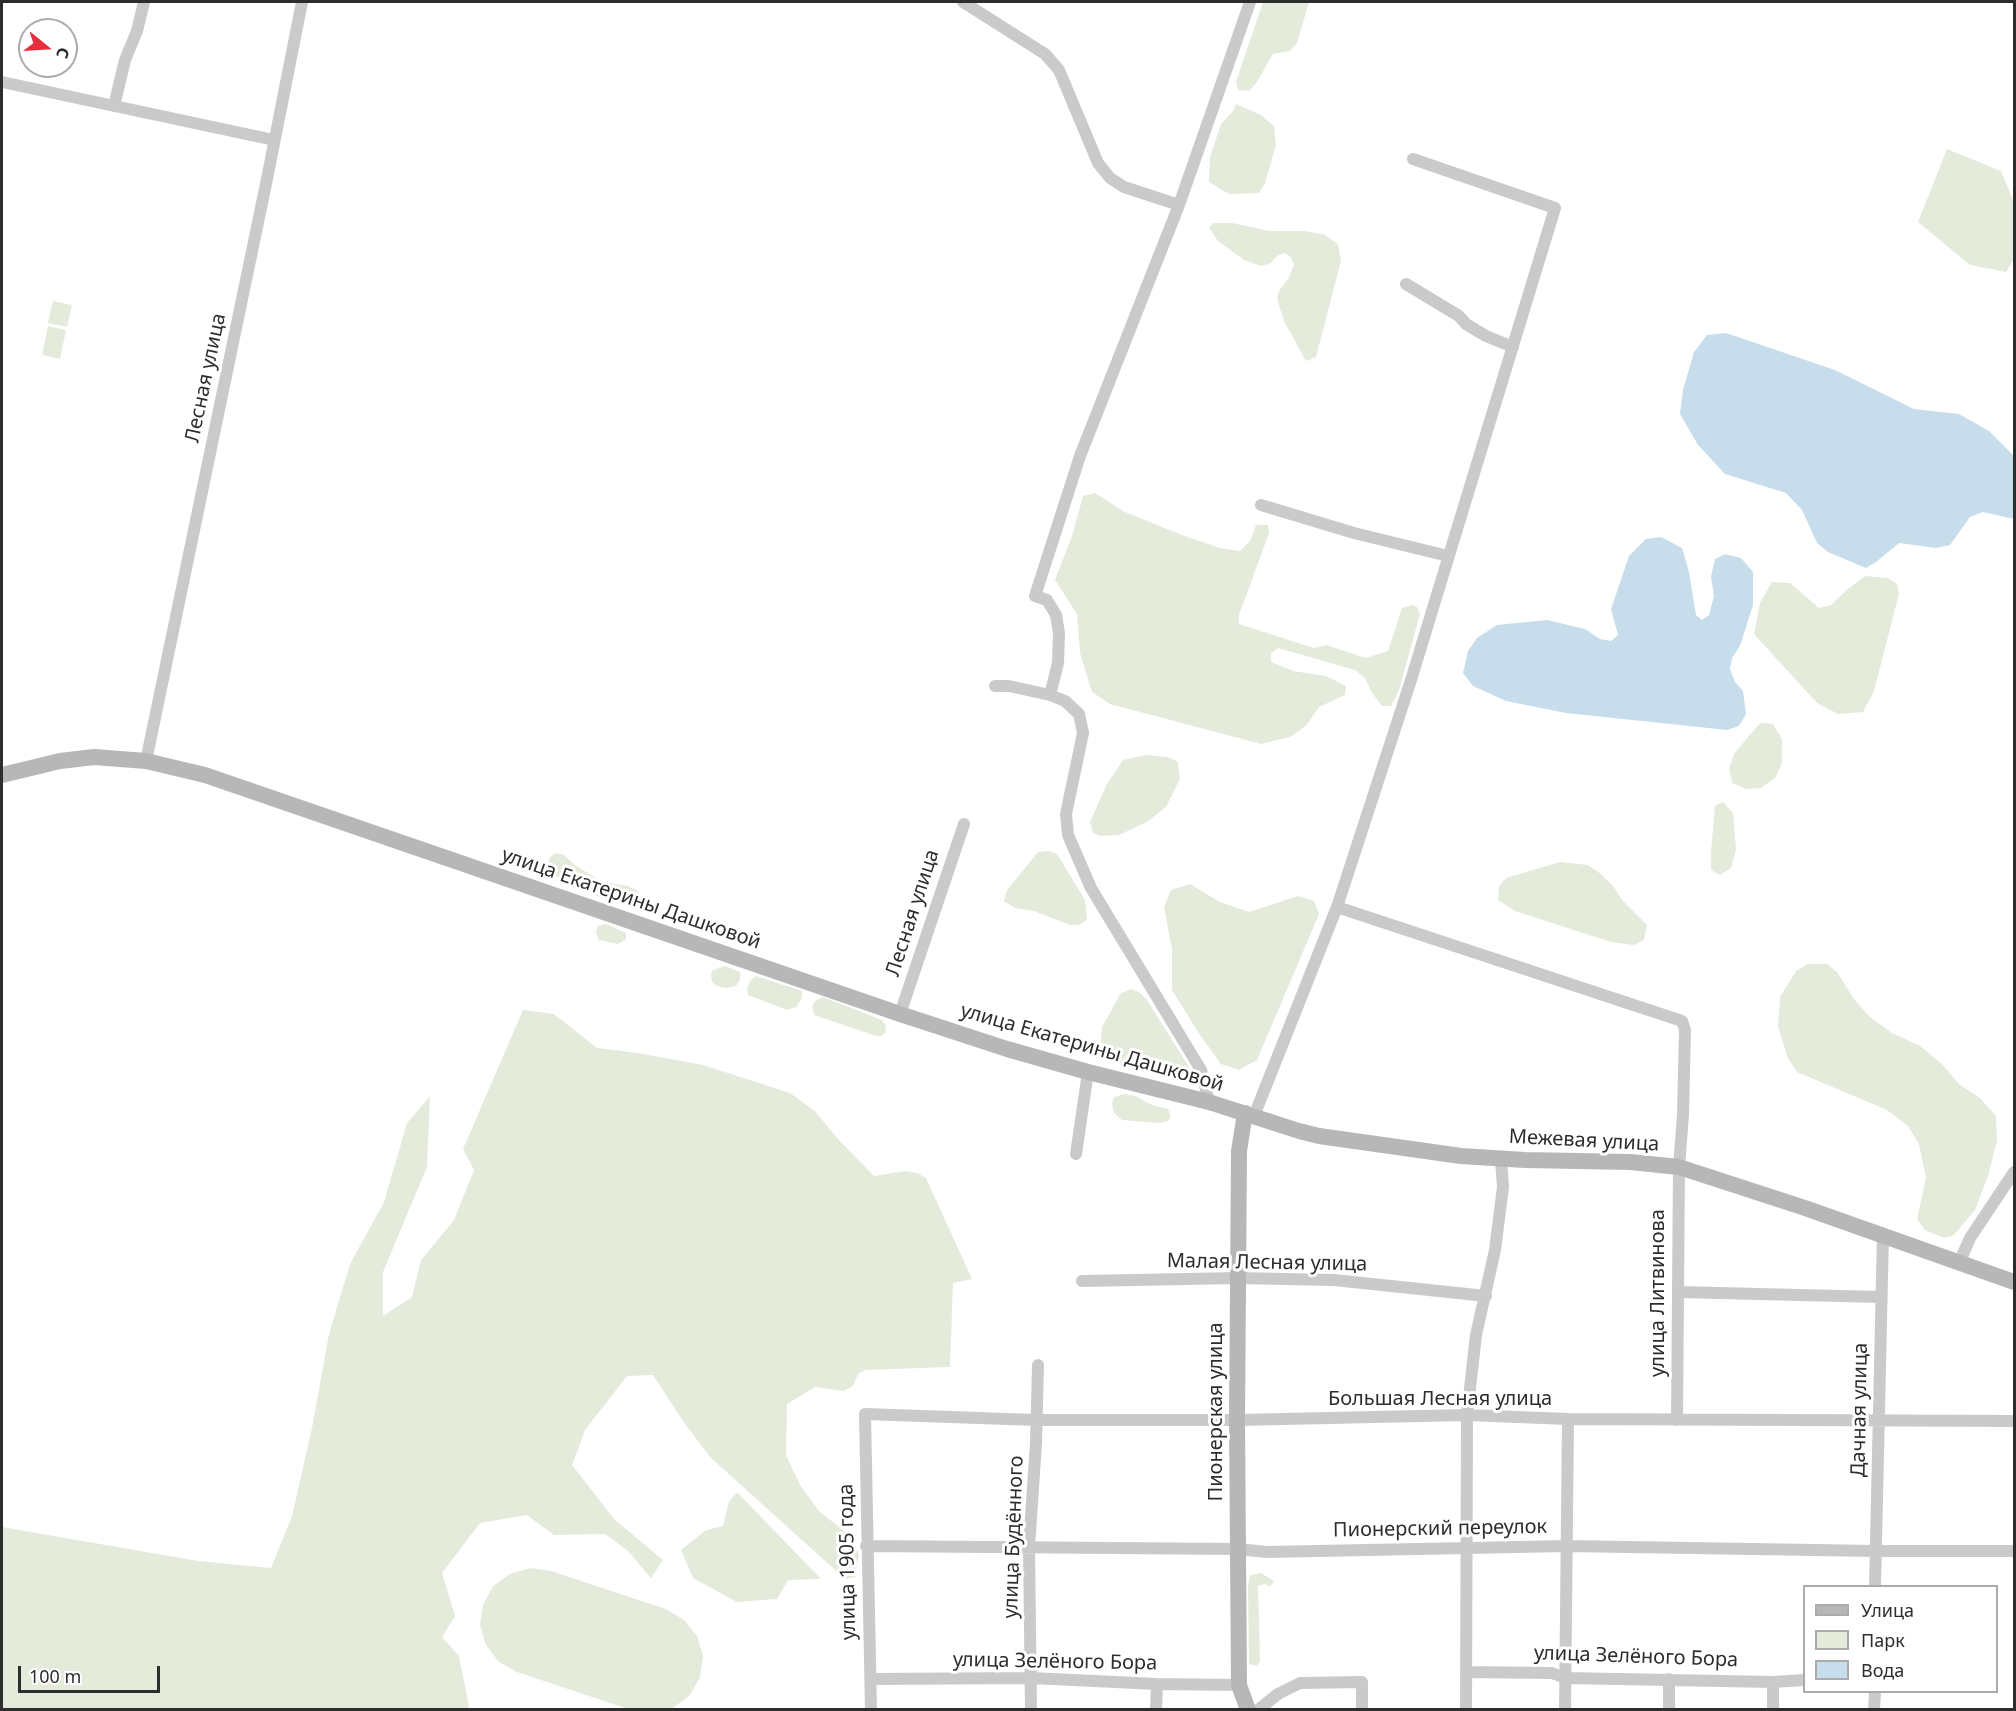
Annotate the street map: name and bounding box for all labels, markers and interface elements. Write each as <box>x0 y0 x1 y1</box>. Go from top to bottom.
north arrow <box>18 18 78 78</box>
text: С <box>51 45 75 61</box>
street label: Лесная улица <box>181 311 231 445</box>
street label: улица Екатерины Дашковой <box>498 843 764 955</box>
street label: Лесная улица <box>881 847 945 979</box>
street label: улица Екатерины Дашковой <box>958 999 1226 1097</box>
street label: Межевая улица <box>1508 1125 1660 1157</box>
street label: улица Литвинова <box>1646 1209 1670 1377</box>
street label: Малая Лесная улица <box>1167 1249 1367 1277</box>
street label: Пионерская улица <box>1204 1322 1228 1502</box>
street label: Дачная улица <box>1847 1343 1873 1477</box>
street label: Большая Лесная улица <box>1328 1387 1552 1411</box>
street label: улица Будённого <box>999 1455 1029 1619</box>
street label: улица 1905 года <box>835 1484 861 1640</box>
street label: Пионерский переулок <box>1333 1515 1547 1543</box>
legend <box>1803 1585 1998 1693</box>
text: Улица <box>1861 1598 1914 1622</box>
text: Парк <box>1861 1628 1905 1652</box>
street label: улица Зелёного Бора <box>1533 1641 1739 1673</box>
street label: улица Зелёного Бора <box>953 1648 1157 1676</box>
scale bar <box>21 1654 164 1692</box>
text: Вода <box>1861 1658 1904 1682</box>
text: 100 m <box>29 1664 81 1688</box>

